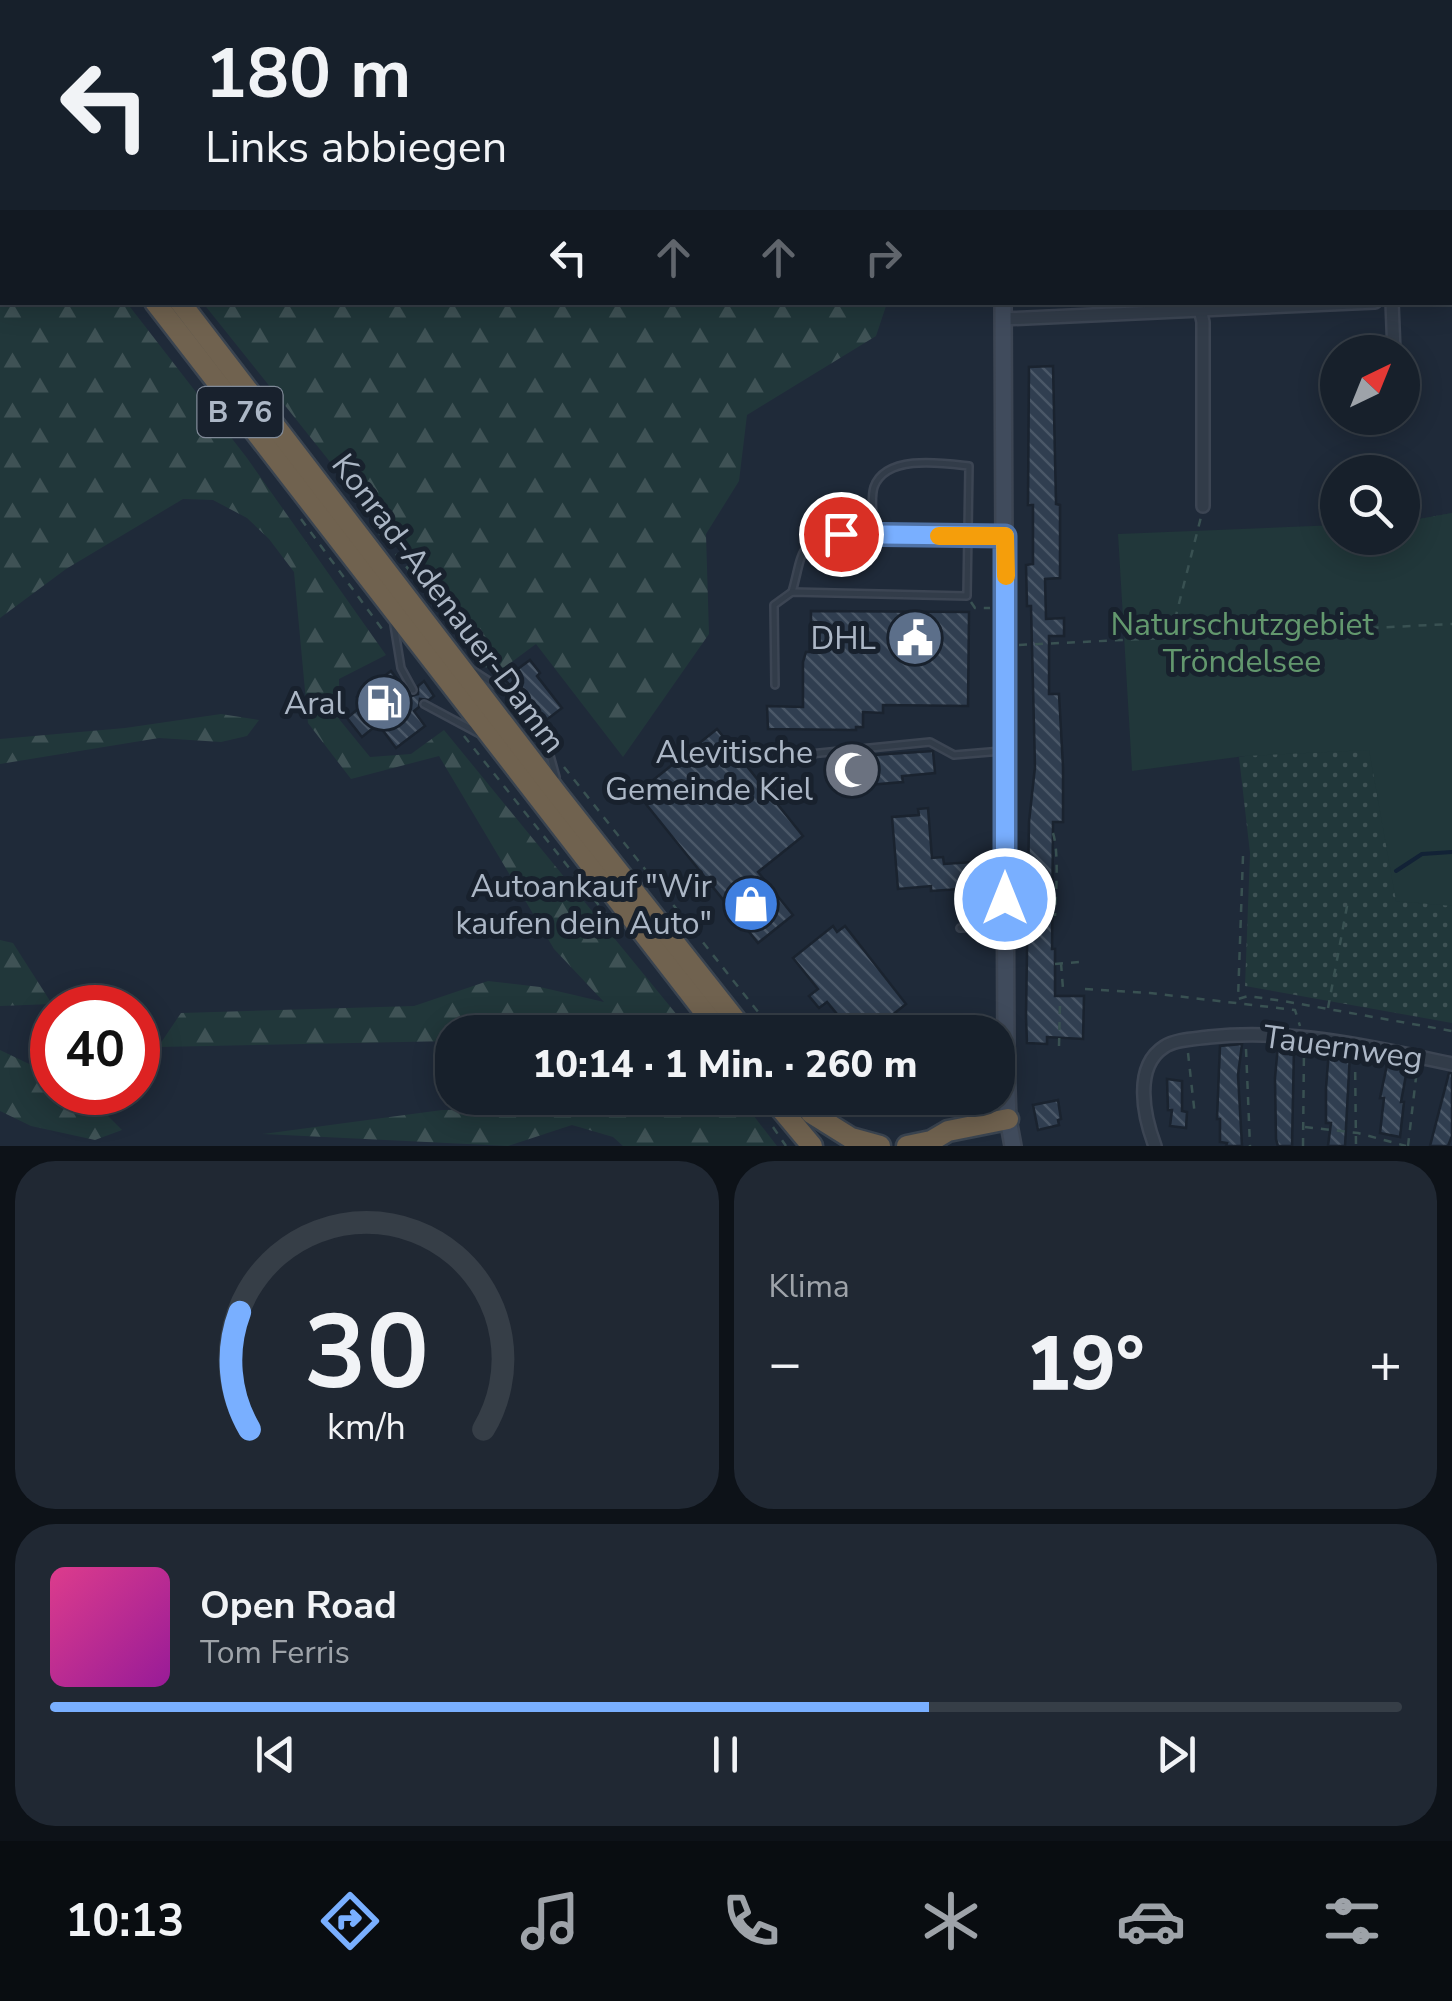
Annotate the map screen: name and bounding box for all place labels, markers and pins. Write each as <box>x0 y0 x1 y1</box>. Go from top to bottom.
pin <box>799 492 884 577</box>
public building icon: DHL <box>885 608 945 668</box>
place label: DHL <box>811 617 876 660</box>
fuel station icon: Aral <box>354 673 414 733</box>
place label: Aral <box>284 682 346 725</box>
place label: Alevitische Gemeinde Kiel <box>605 731 814 811</box>
mosque icon: Alevitische Gemeinde Kiel <box>822 740 882 800</box>
place label: Autoankauf "Wir kaufen dein Auto" <box>455 865 713 945</box>
shop icon: Autoankauf "Wir kaufen dein Auto" <box>721 874 781 934</box>

